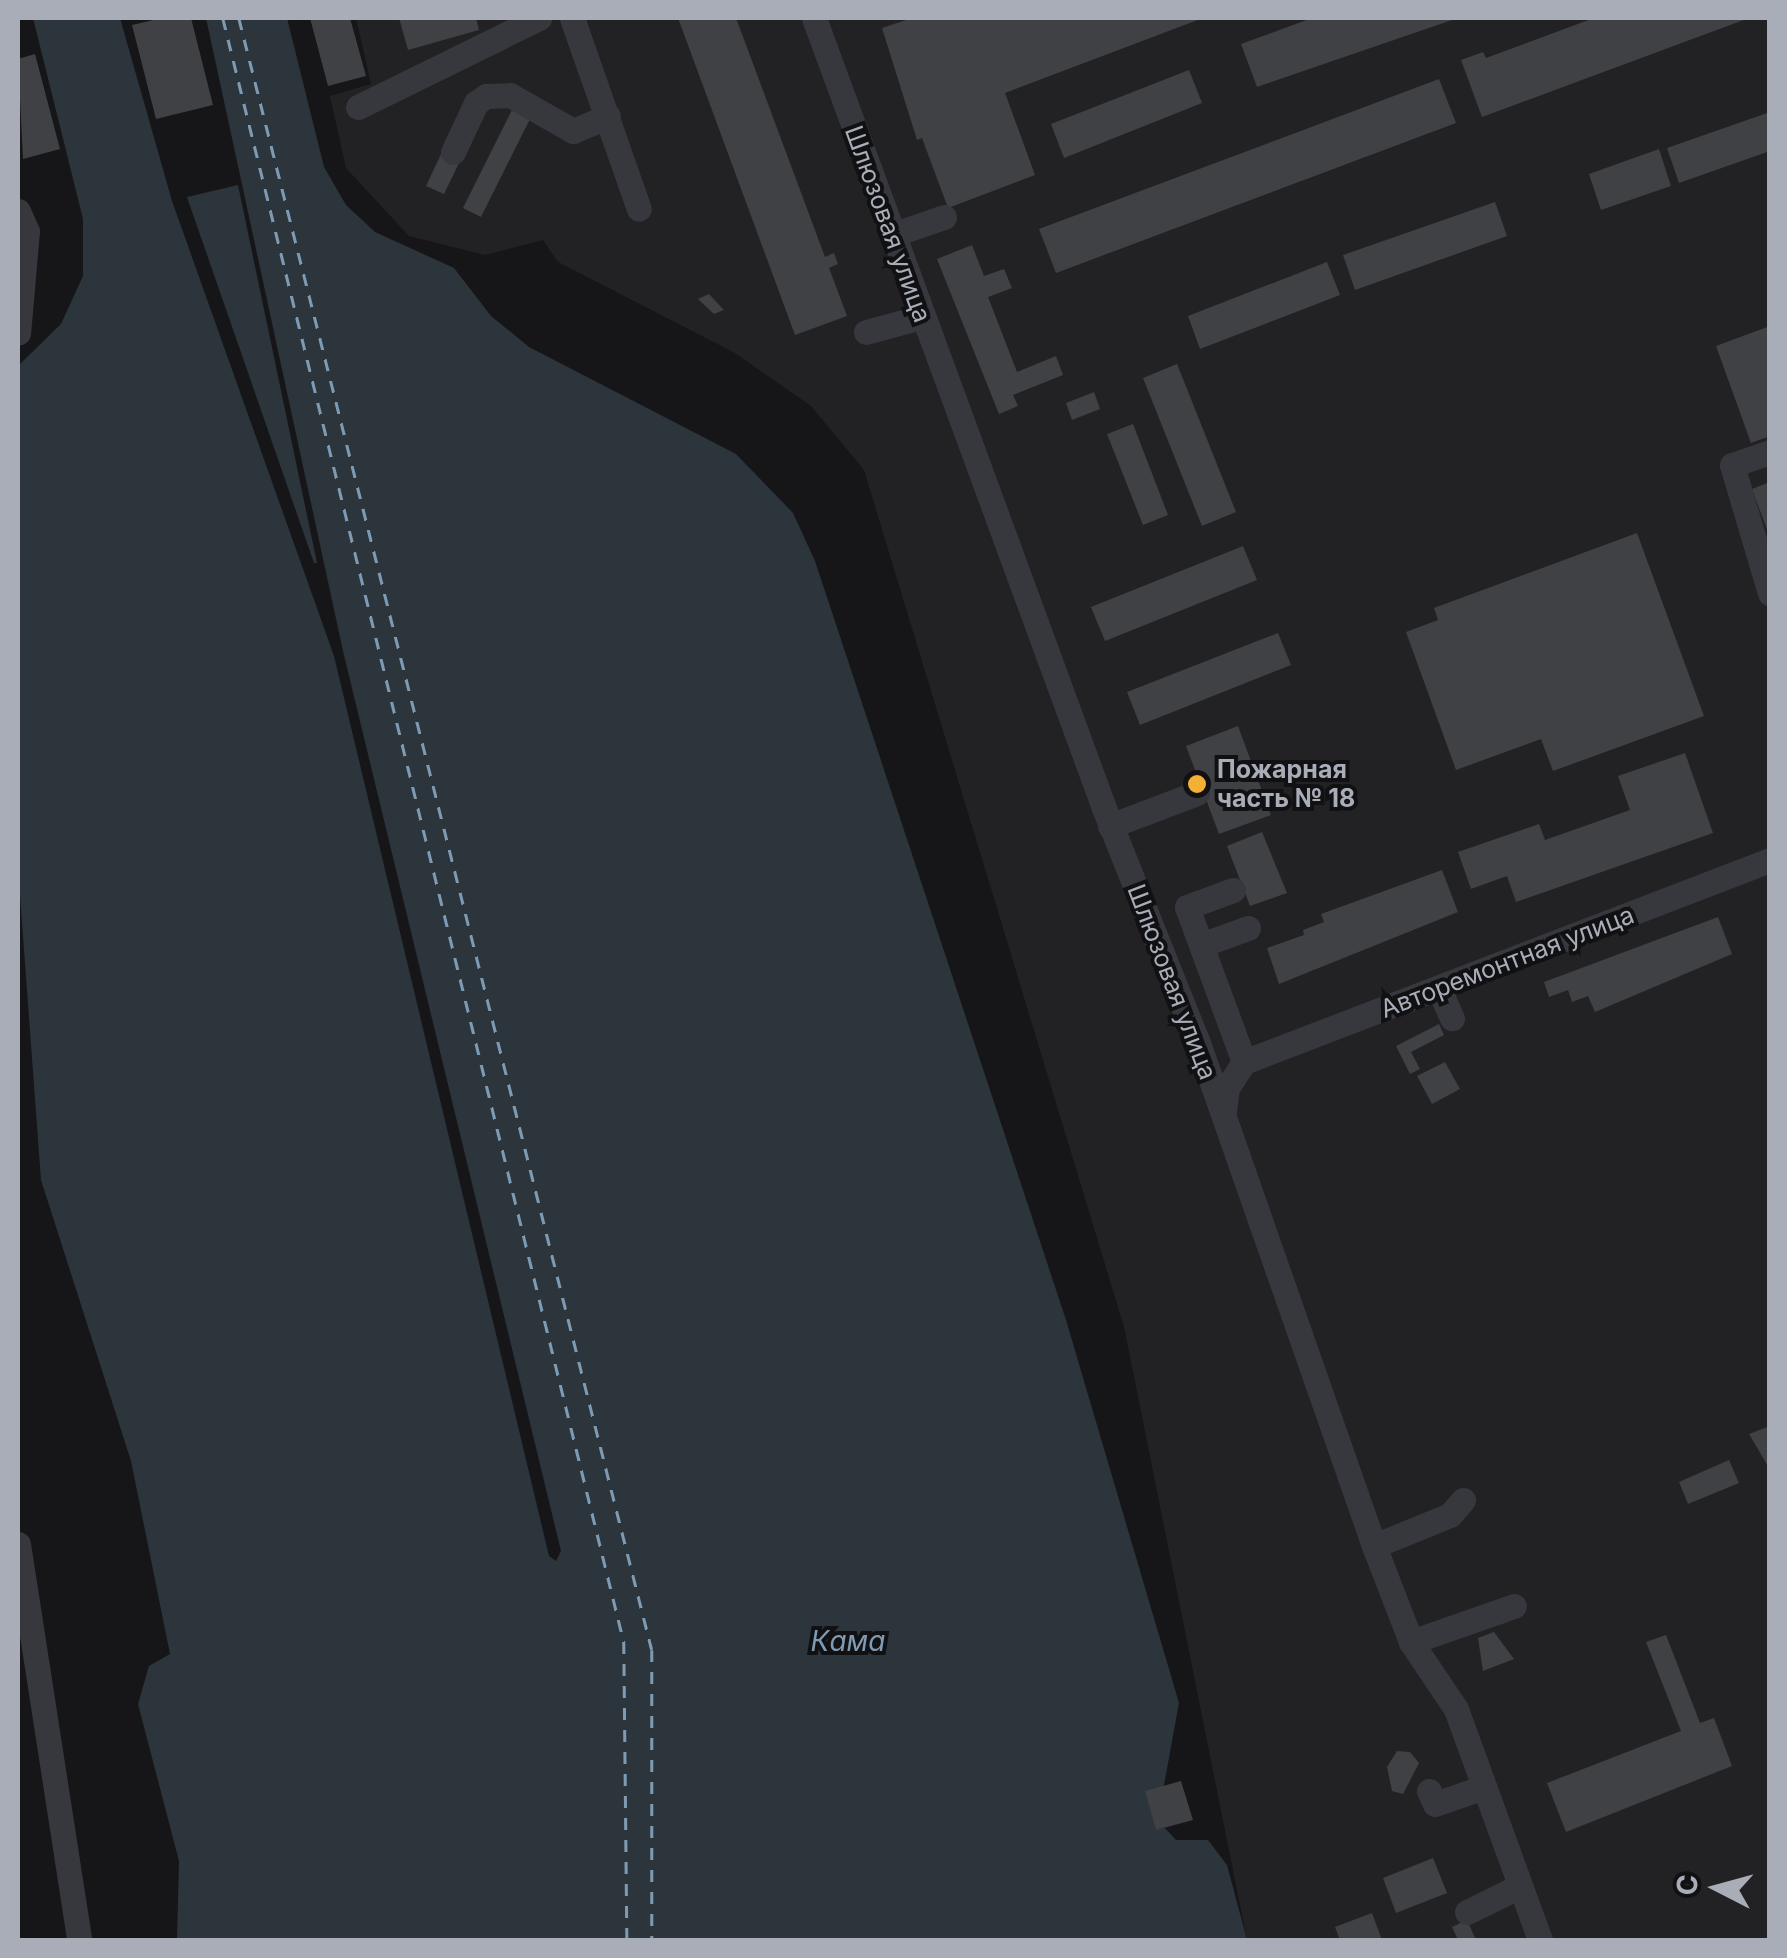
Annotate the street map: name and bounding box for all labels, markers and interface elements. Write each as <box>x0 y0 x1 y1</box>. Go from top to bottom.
street label: Шлюзовая улица <box>839 122 937 326</box>
place label: Пожарная часть № 18 <box>1217 755 1355 814</box>
marker: Пожарная часть № 18 <box>1186 773 1208 795</box>
street label: Шлюзовая улица <box>1121 880 1223 1084</box>
street label: Авторемонтная улица <box>1376 900 1638 1024</box>
water label: Кама <box>811 1624 885 1658</box>
north arrow <box>1667 1838 1767 1938</box>
text: С <box>1669 1873 1705 1897</box>

